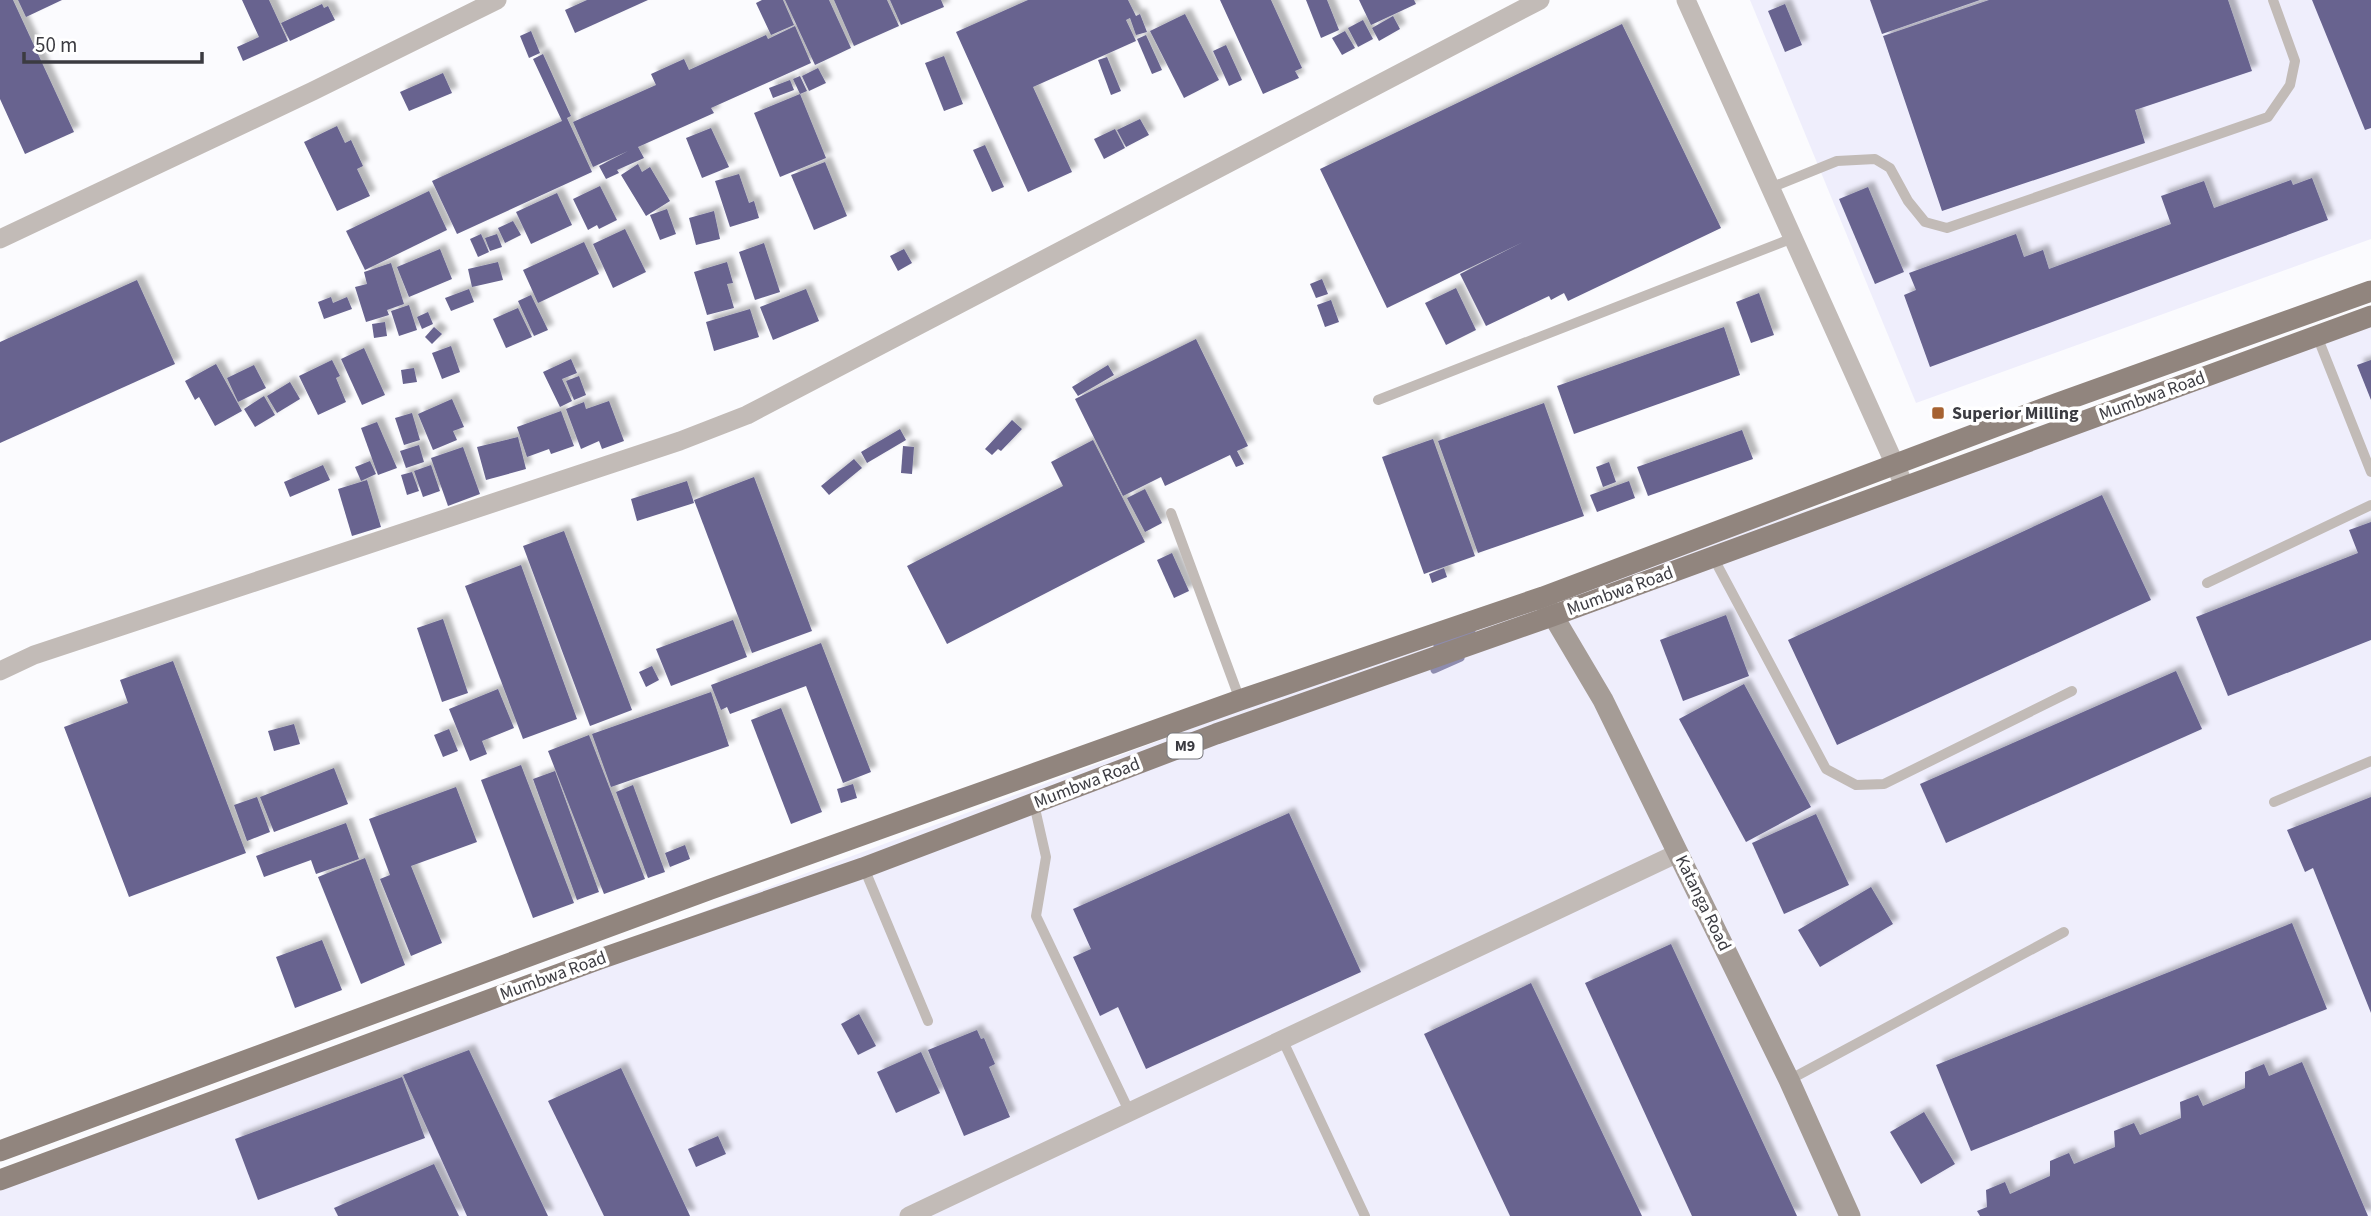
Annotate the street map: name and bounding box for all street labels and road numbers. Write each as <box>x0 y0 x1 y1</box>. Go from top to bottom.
street label: Mumbwa Road <box>2095 365 2209 427</box>
street label: Mumbwa Road <box>1563 560 1677 622</box>
road number: M9 <box>1168 734 1202 758</box>
street label: Mumbwa Road <box>1030 751 1144 815</box>
street label: Katanga Road <box>1669 851 1737 955</box>
street label: Mumbwa Road <box>496 945 610 1007</box>

